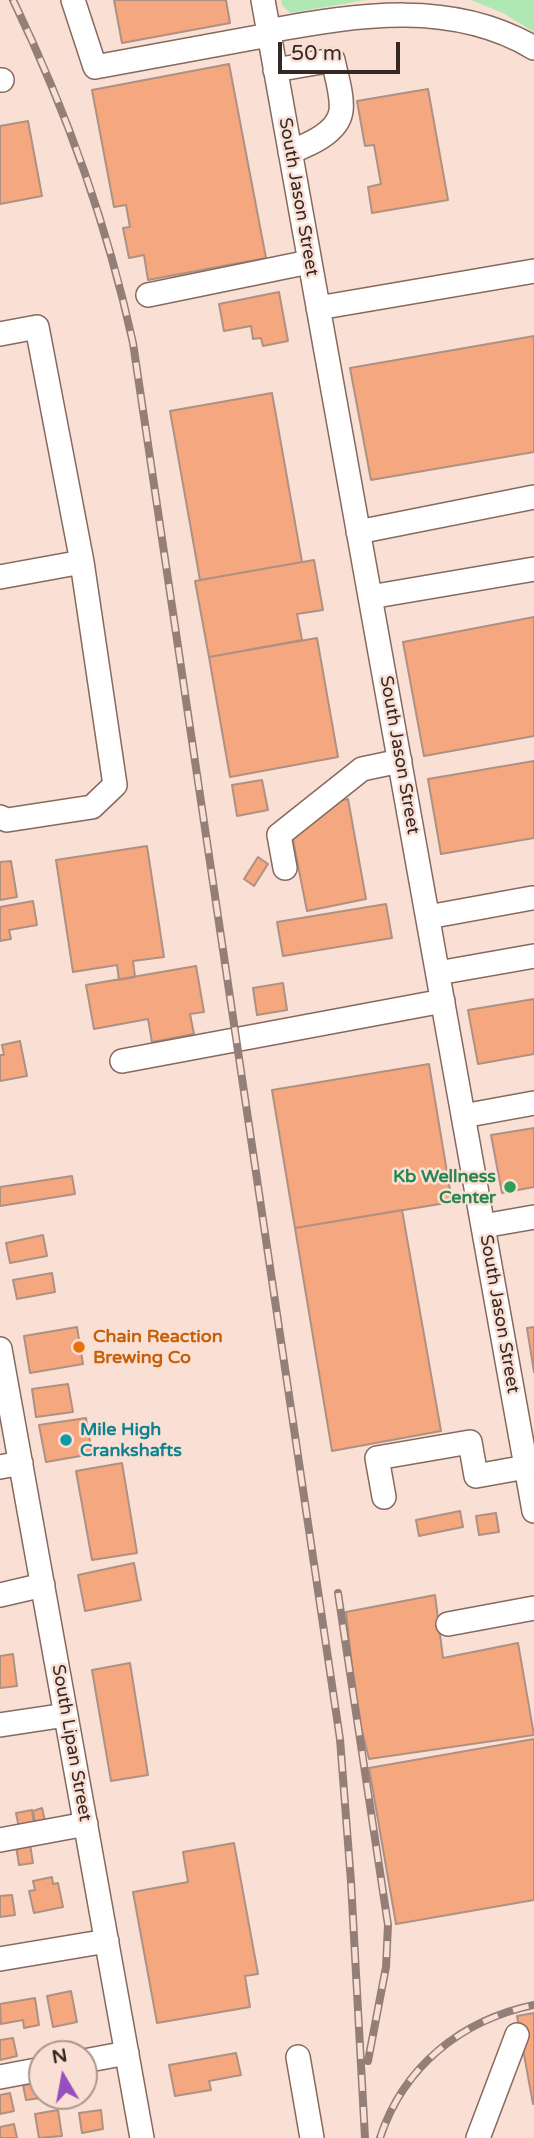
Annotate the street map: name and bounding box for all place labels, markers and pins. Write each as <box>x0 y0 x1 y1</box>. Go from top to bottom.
place label: Kb Wellness Center <box>393 1166 496 1208</box>
marker: Kb Wellness Center <box>502 1179 518 1195</box>
place label: Chain Reaction Brewing Co <box>93 1326 223 1368</box>
marker: Chain Reaction Brewing Co <box>71 1339 87 1355</box>
place label: Mile High Crankshafts <box>80 1419 182 1462</box>
marker: Mile High Crankshafts <box>58 1432 74 1448</box>

